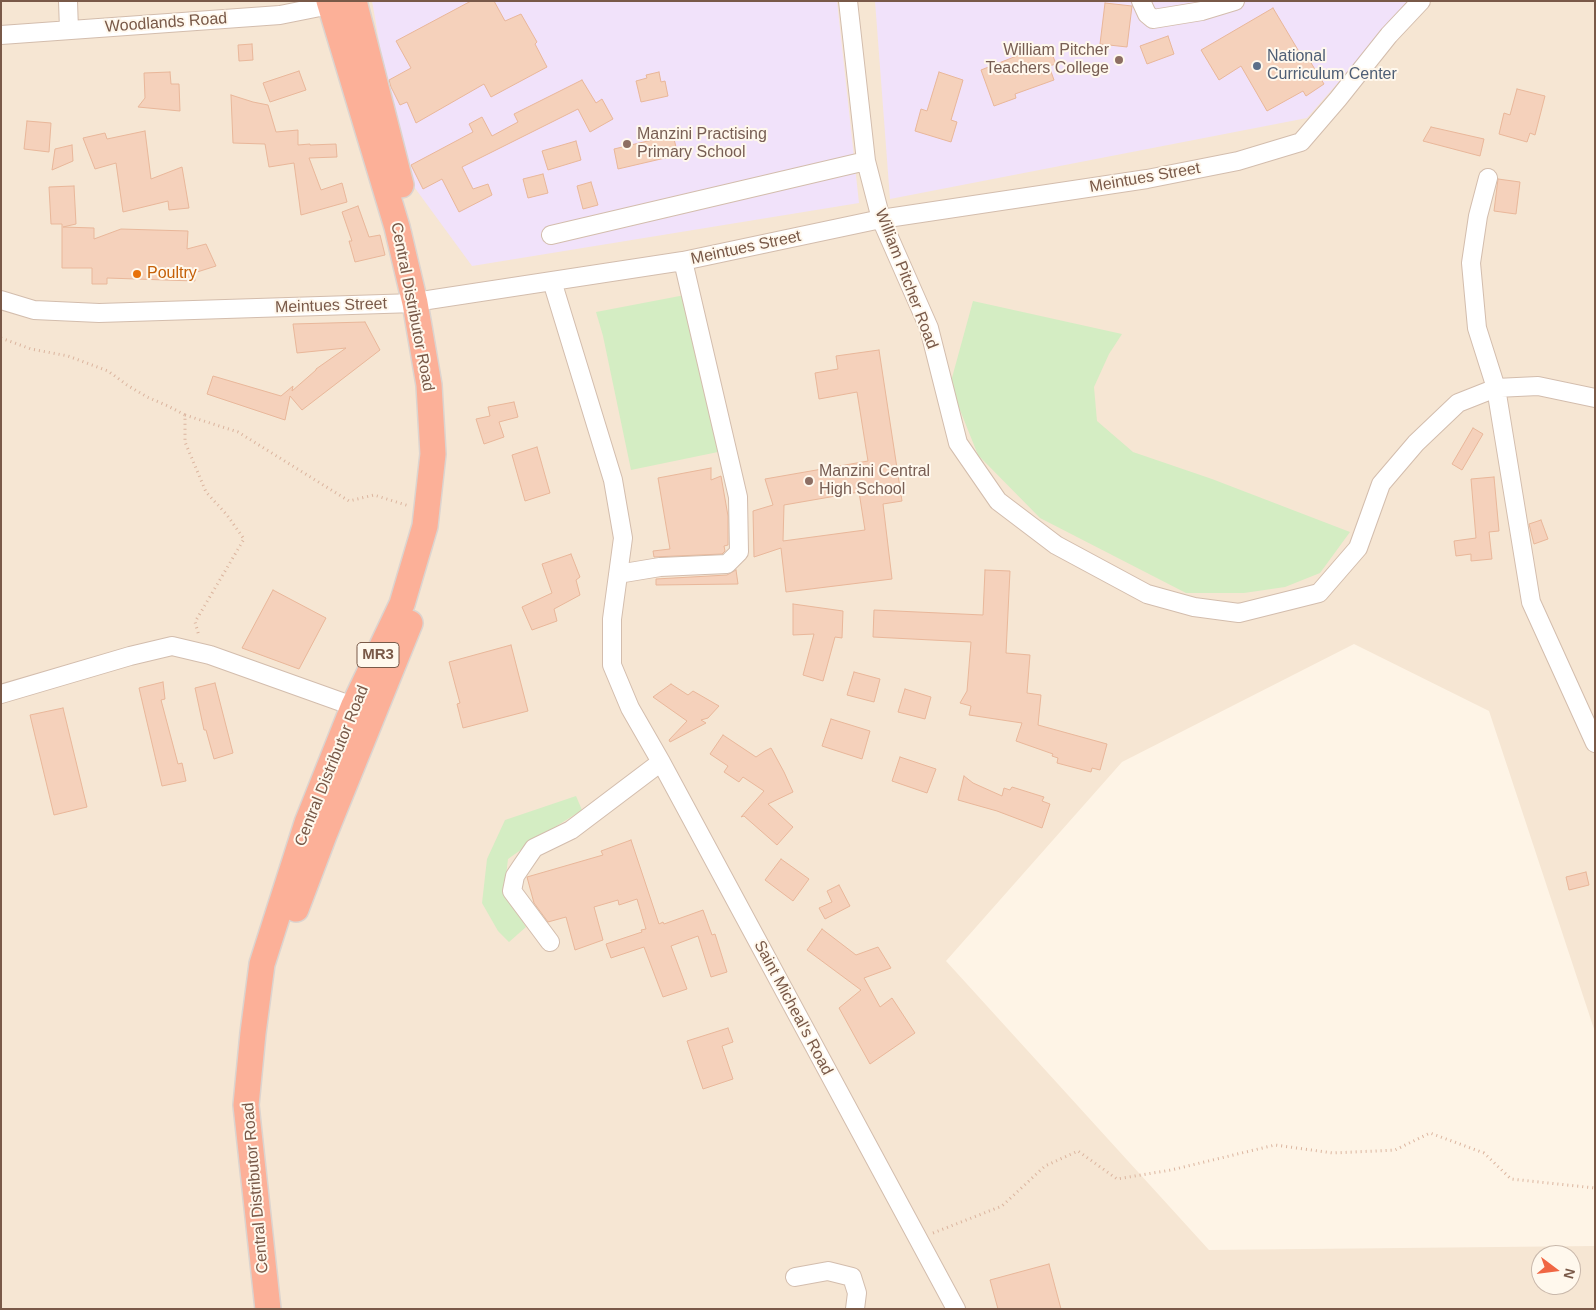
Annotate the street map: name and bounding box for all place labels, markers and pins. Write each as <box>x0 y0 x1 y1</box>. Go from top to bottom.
place label: William Pitcher Teachers College <box>985 41 1109 79</box>
place label: National Curriculum Center <box>1267 47 1397 85</box>
marker: William Pitcher Teachers College <box>1113 54 1125 66</box>
marker: National Curriculum Center <box>1251 60 1263 72</box>
place label: Manzini Practising Primary School <box>637 125 767 163</box>
marker: Manzini Practising Primary School <box>621 138 633 150</box>
place label: Poultry <box>147 264 197 284</box>
marker: Poultry <box>131 268 143 280</box>
place label: Manzini Central High School <box>819 462 930 500</box>
marker: Manzini Central High School <box>803 475 815 487</box>

